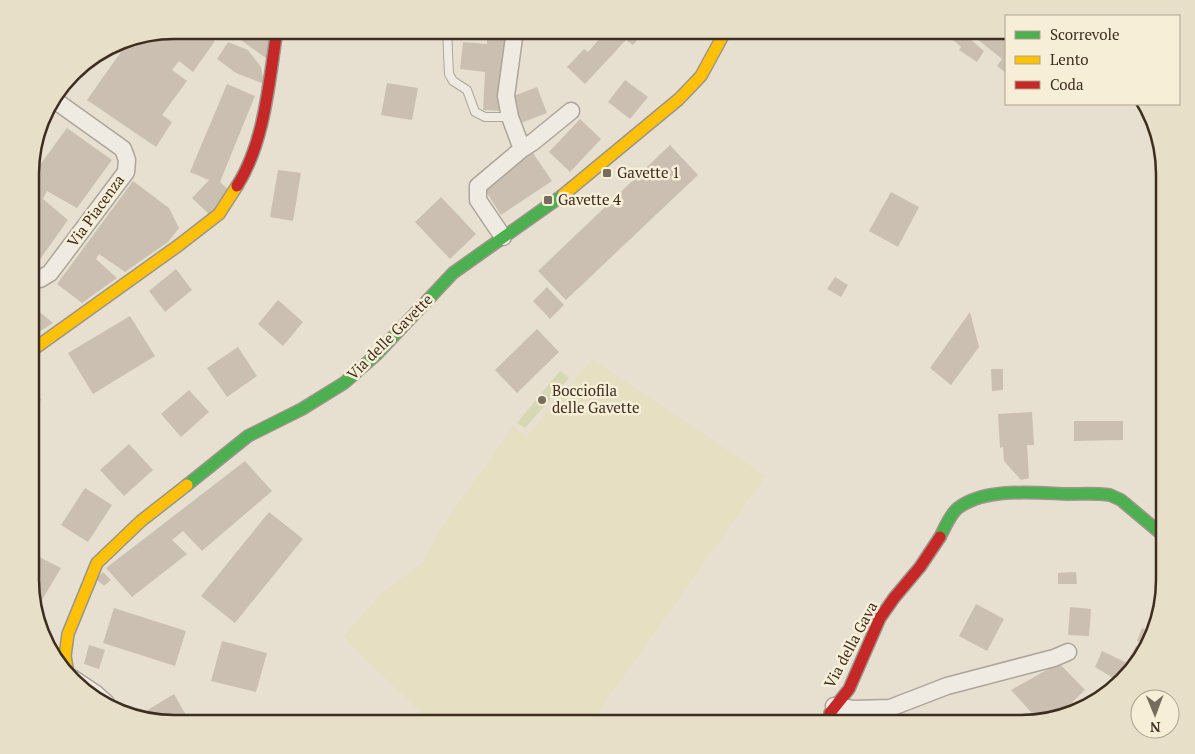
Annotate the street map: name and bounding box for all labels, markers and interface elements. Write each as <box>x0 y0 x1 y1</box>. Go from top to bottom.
legend <box>1005 15 1180 105</box>
text: Scorrevole <box>1050 24 1120 44</box>
text: Lento <box>1050 49 1089 69</box>
text: Coda <box>1050 74 1084 94</box>
place label: Gavette 1 <box>617 162 680 182</box>
marker: Gavette 1 <box>601 167 613 179</box>
street label: Via Piacenza <box>62 170 129 251</box>
place label: Gavette 4 <box>558 189 621 209</box>
marker: Gavette 4 <box>542 194 554 206</box>
street label: Via delle Gavette <box>342 289 437 384</box>
place label: Bocciofila delle Gavette <box>552 380 640 417</box>
marker: Bocciofila delle Gavette <box>536 394 548 406</box>
street label: Via della Gava <box>819 597 881 691</box>
north arrow <box>1130 689 1180 739</box>
text: N <box>1149 718 1161 737</box>

